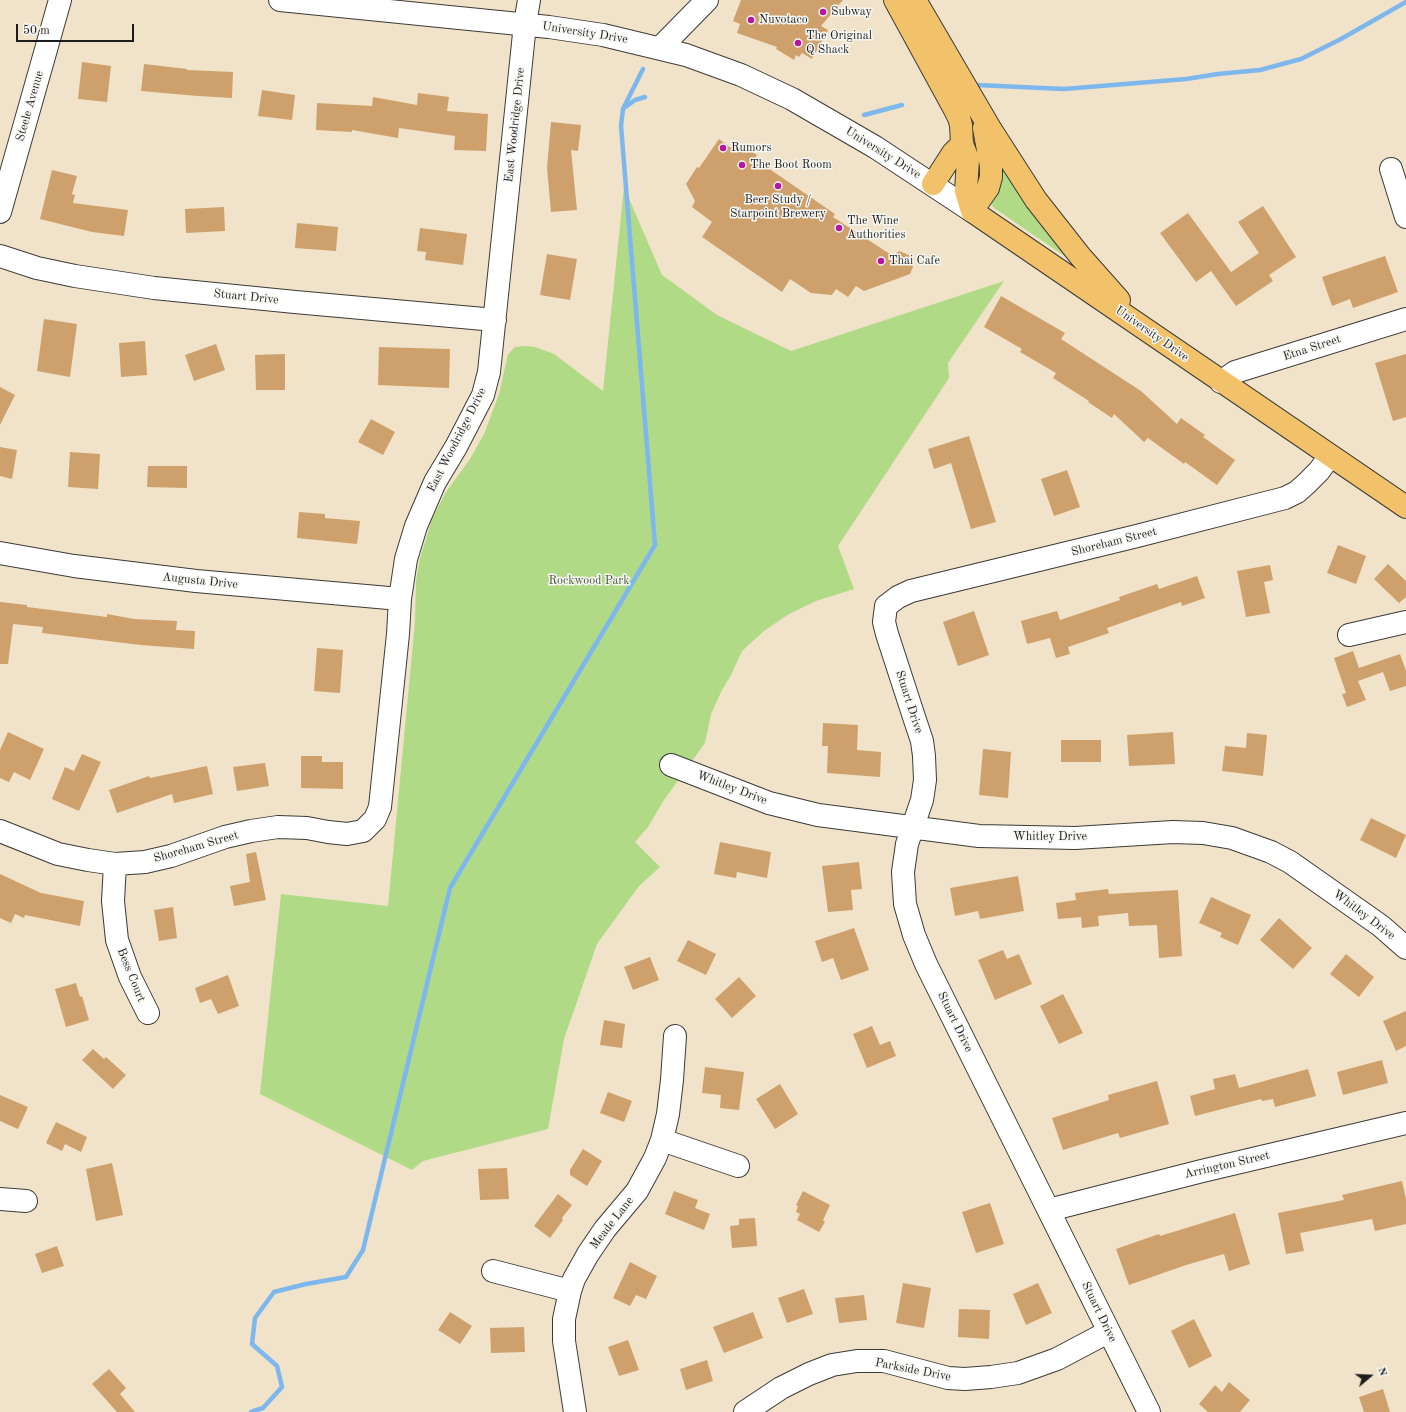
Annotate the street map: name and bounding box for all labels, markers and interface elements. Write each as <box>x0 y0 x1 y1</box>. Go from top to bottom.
place label: Subway <box>831 5 872 19</box>
marker: Subway <box>818 7 828 17</box>
place label: Nuvotaco <box>759 13 808 27</box>
marker: Nuvotaco <box>746 15 756 25</box>
scale bar <box>18 16 136 42</box>
street label: University Drive <box>541 19 629 47</box>
text: 50 m <box>23 25 50 37</box>
place label: The Original Q Shack <box>806 29 872 57</box>
marker: The Original Q Shack <box>793 38 803 48</box>
street label: East Woodridge Drive <box>502 67 528 183</box>
street label: Steele Avenue <box>13 69 47 143</box>
street label: University Drive <box>843 124 923 182</box>
place label: Rumors <box>731 141 772 155</box>
marker: Rumors <box>718 143 728 153</box>
place label: The Boot Room <box>750 158 832 172</box>
marker: The Boot Room <box>737 160 747 170</box>
marker: Beer Study / Starpoint Brewery <box>773 181 783 191</box>
place label: Beer Study / Starpoint Brewery <box>730 193 826 221</box>
place label: The Wine Authorities <box>847 214 906 242</box>
marker: The Wine Authorities <box>834 223 844 233</box>
place label: Thai Cafe <box>889 254 940 268</box>
marker: Thai Cafe <box>876 256 886 266</box>
street label: Stuart Drive <box>213 286 279 308</box>
street label: University Drive <box>1112 303 1192 365</box>
street label: Etna Street <box>1281 332 1343 364</box>
street label: East Woodridge Drive <box>424 385 490 495</box>
street label: Shoreham Street <box>1070 524 1158 560</box>
street label: Augusta Drive <box>161 570 239 592</box>
park label: Rockwood Park <box>549 574 629 588</box>
street label: Stuart Drive <box>892 669 926 735</box>
street label: Whitley Drive <box>695 768 769 808</box>
street label: Shoreham Street <box>152 828 240 866</box>
street label: Whitley Drive <box>1013 830 1087 844</box>
street label: Whitley Drive <box>1330 887 1398 943</box>
street label: Bess Court <box>114 946 148 1004</box>
street label: Stuart Drive <box>934 990 976 1054</box>
street label: Arrington Street <box>1183 1148 1271 1182</box>
street label: Meade Lane <box>587 1194 637 1252</box>
street label: Stuart Drive <box>1078 1280 1120 1344</box>
street label: Parkside Drive <box>874 1356 952 1384</box>
north arrow <box>1350 1356 1390 1396</box>
text: N <box>1375 1366 1388 1378</box>

